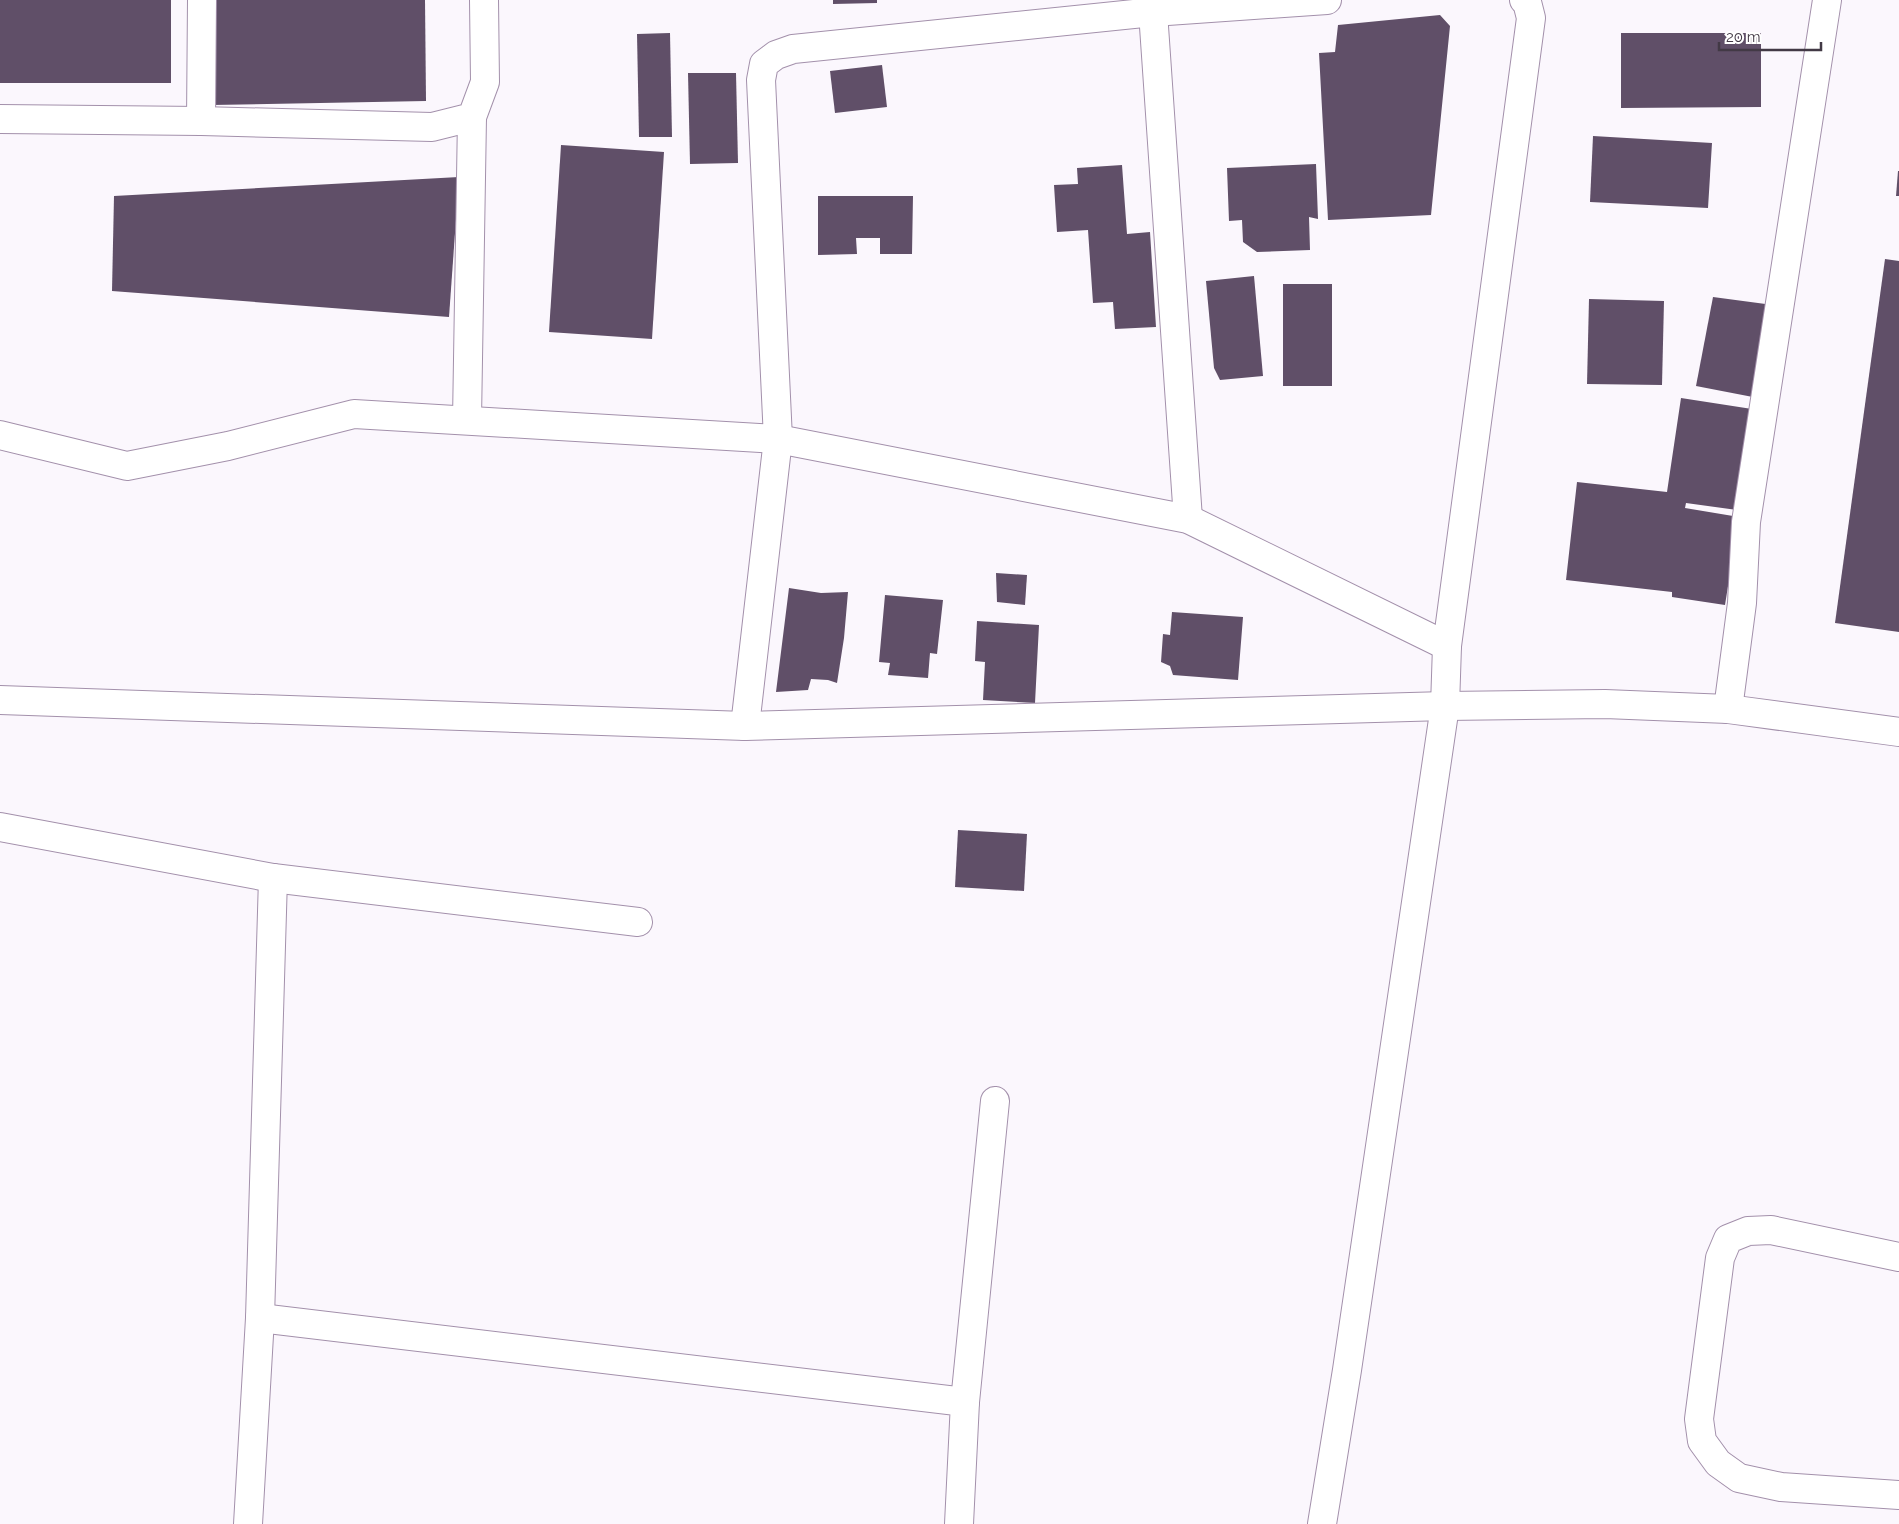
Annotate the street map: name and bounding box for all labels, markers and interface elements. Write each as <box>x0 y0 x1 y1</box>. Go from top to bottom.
scale bar <box>1719 20 1822 52</box>
text: 20 m <box>1726 28 1761 46</box>

